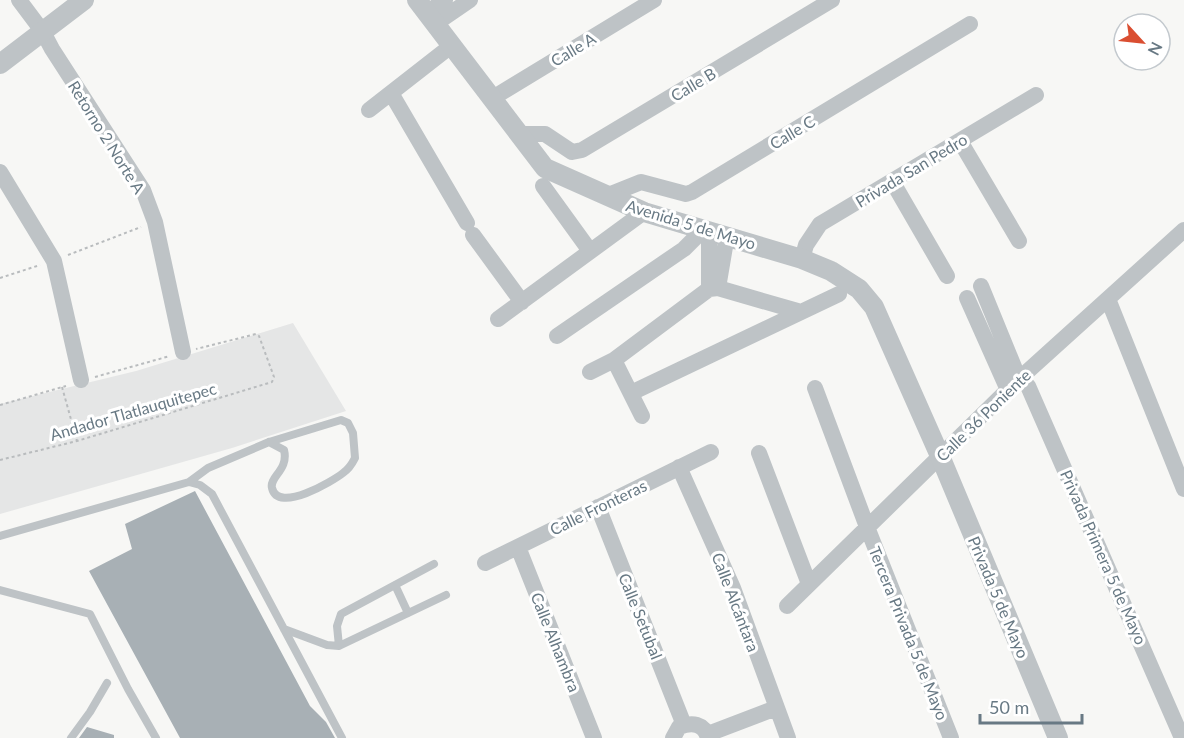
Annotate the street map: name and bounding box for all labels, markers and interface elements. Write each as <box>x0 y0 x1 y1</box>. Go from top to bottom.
north arrow <box>1112 12 1172 72</box>
street label: Calle A <box>547 28 599 70</box>
text: N <box>1145 39 1167 59</box>
street label: Calle B <box>667 63 719 105</box>
street label: Retorno 2 Norte A <box>65 77 149 197</box>
street label: Calle C <box>766 111 818 153</box>
street label: Privada San Pedro <box>852 129 970 211</box>
street label: Avenida 5 de Mayo <box>624 195 758 253</box>
street label: Calle 36 Poniente <box>932 365 1034 465</box>
street label: Andador Tlatlauquitepec <box>48 378 219 444</box>
street label: Privada Primera 5 de Mayo <box>1057 467 1151 647</box>
street label: Calle Fronteras <box>547 475 650 539</box>
street label: Privada 5 de Mayo <box>965 533 1033 661</box>
street label: Tercera Privada 5 de Mayo <box>865 543 953 723</box>
street label: Calle Alcántara <box>708 550 764 654</box>
street label: Calle Setubal <box>615 570 667 662</box>
street label: Calle Alhambra <box>527 590 585 694</box>
scale bar <box>980 687 1082 725</box>
text: 50 m <box>989 696 1029 718</box>

